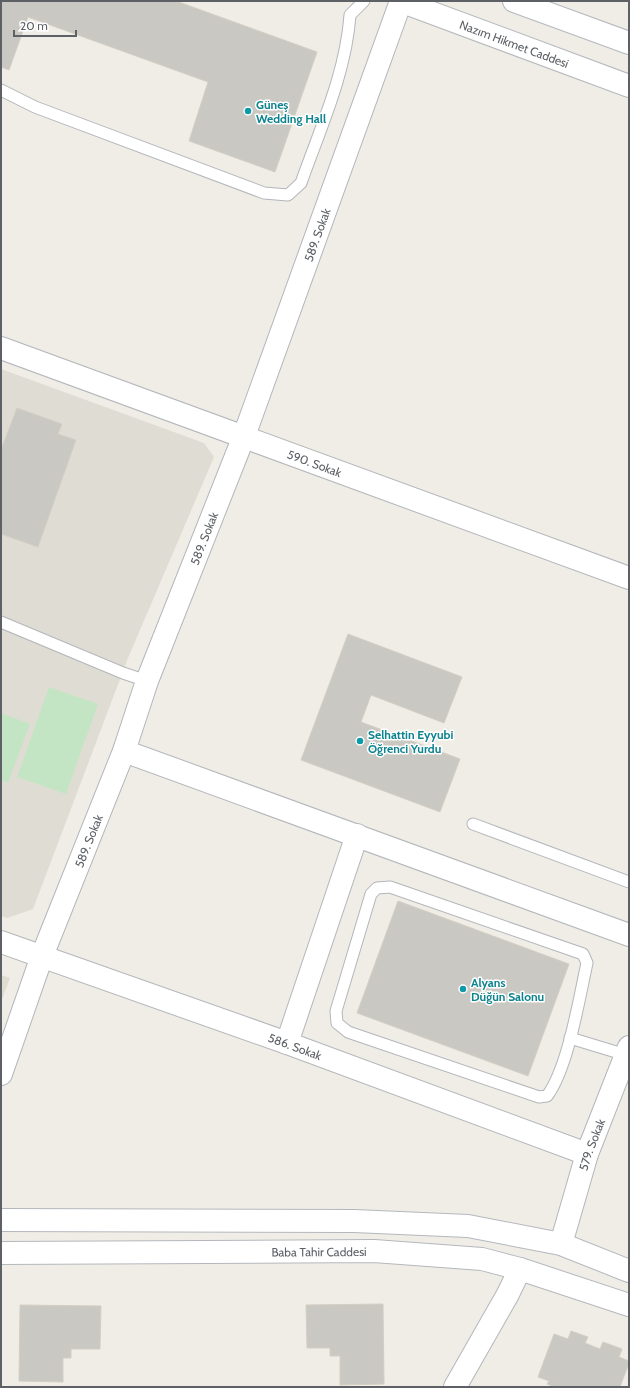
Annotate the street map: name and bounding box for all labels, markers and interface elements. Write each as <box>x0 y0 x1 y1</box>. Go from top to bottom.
scale bar <box>14 12 76 38</box>
street label: Nazım Hikmet Caddesi <box>458 16 571 71</box>
text: 20 m <box>20 18 48 33</box>
place label: Güneş Wedding Hall <box>256 97 326 126</box>
marker: Güneş Wedding Hall <box>243 106 253 116</box>
street label: 589. Sokak <box>300 205 333 263</box>
street label: 590. Sokak <box>285 446 344 480</box>
street label: 589. Sokak <box>186 509 221 567</box>
place label: Selhattin Eyyubi Öğrenci Yurdu <box>368 727 453 756</box>
marker: Selhattin Eyyubi Öğrenci Yurdu <box>355 736 365 746</box>
street label: 589. Sokak <box>71 812 106 869</box>
place label: Alyans Düğün Salonu <box>471 975 544 1004</box>
marker: Alyans Düğün Salonu <box>458 984 468 994</box>
street label: 586. Sokak <box>266 1030 325 1063</box>
street label: 579. Sokak <box>575 1116 608 1172</box>
street label: Baba Tahir Caddesi <box>271 1244 367 1259</box>

